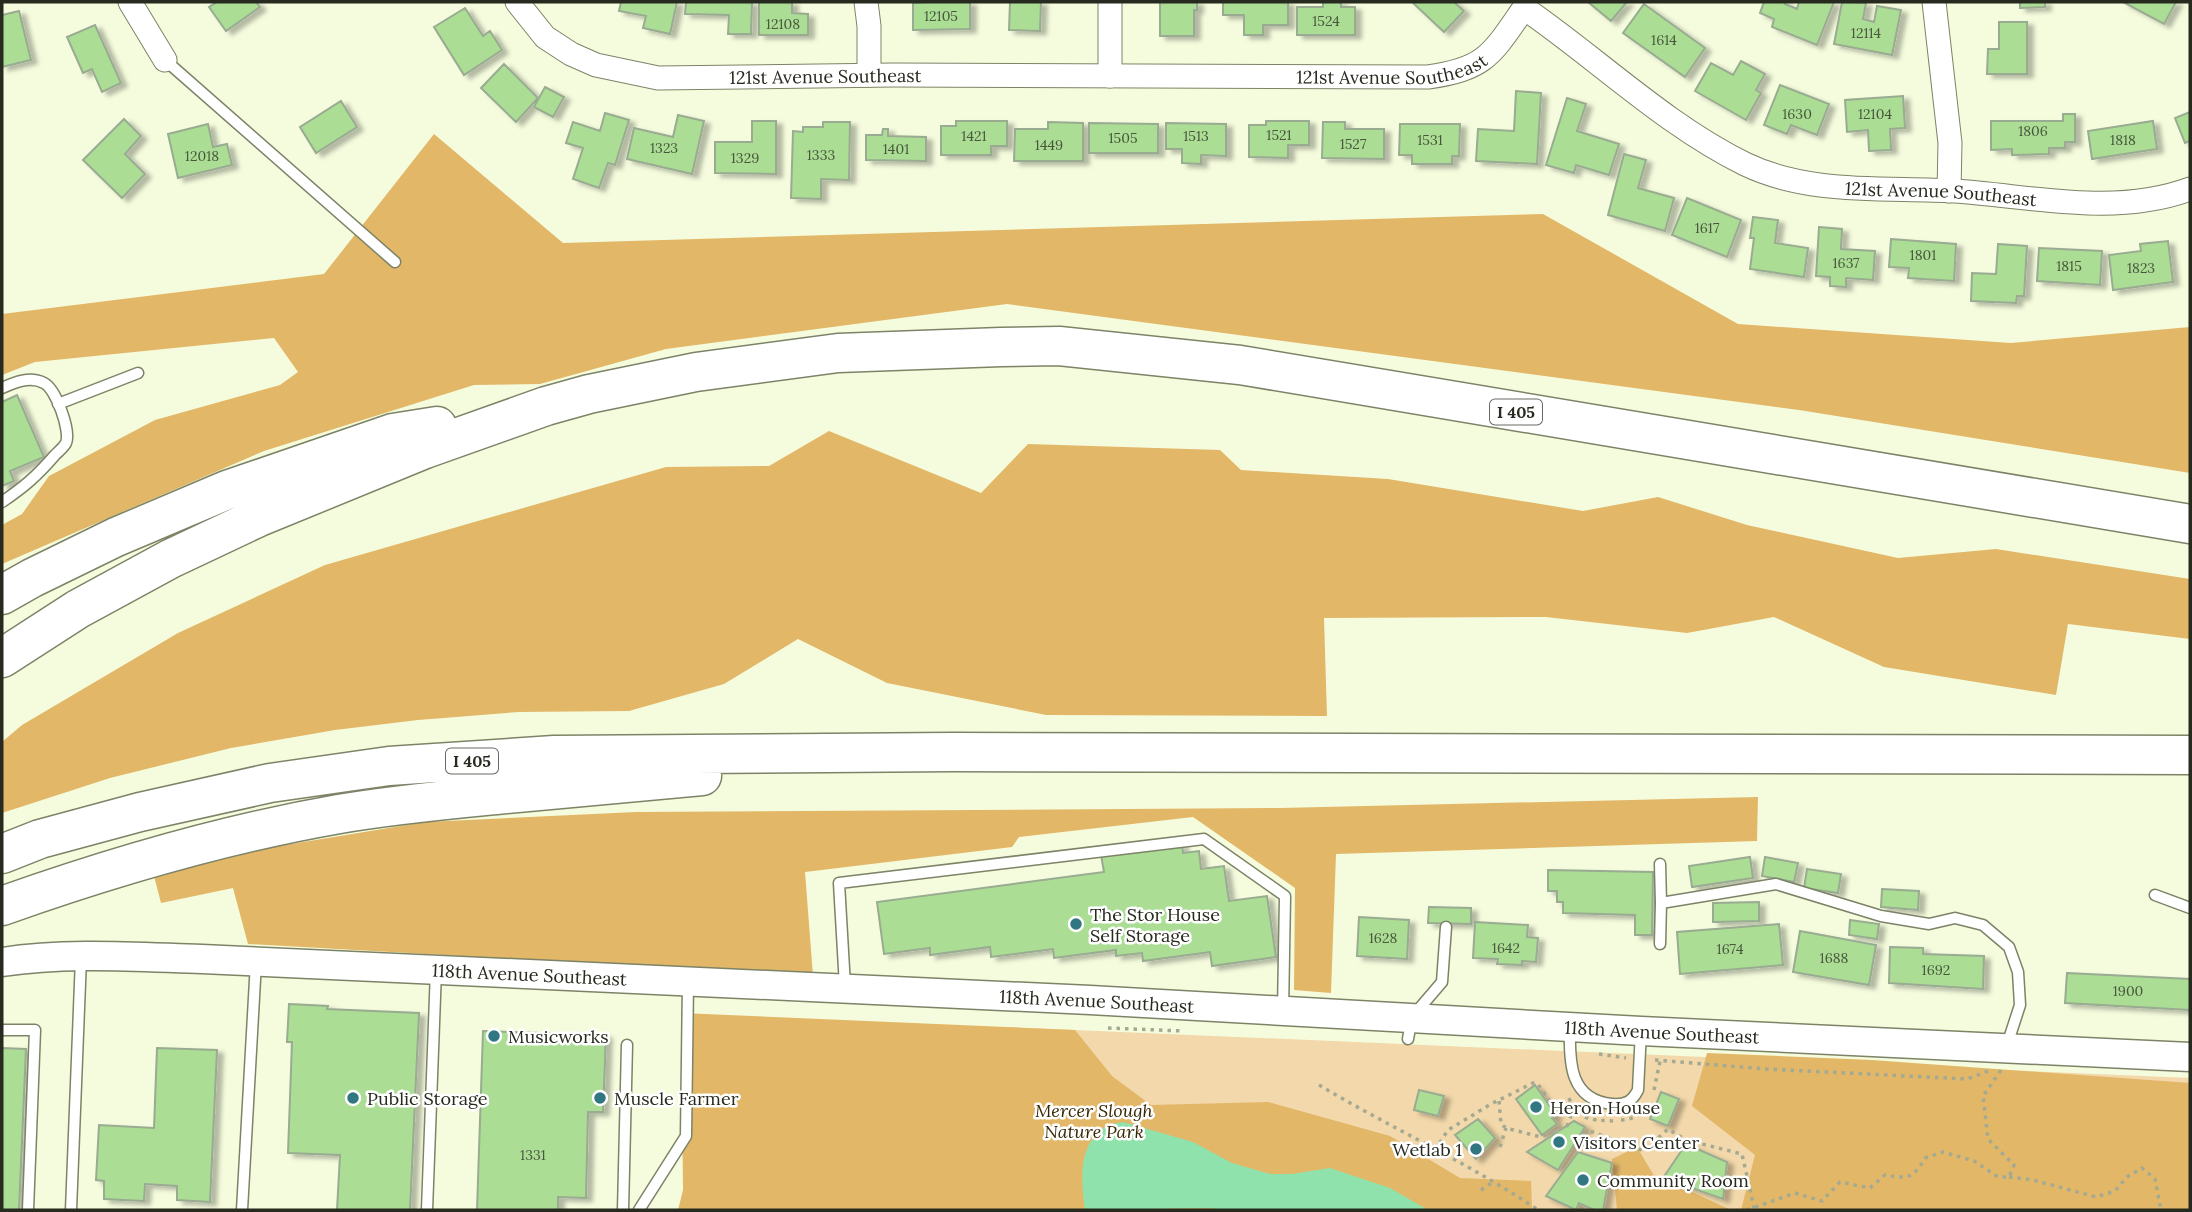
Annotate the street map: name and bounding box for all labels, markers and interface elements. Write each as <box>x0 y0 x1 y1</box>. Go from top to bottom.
house number: 12105 <box>924 7 958 25</box>
house number: 1524 <box>1312 12 1340 30</box>
house number: 12108 <box>766 15 800 33</box>
house number: 12114 <box>1851 24 1882 42</box>
house number: 1614 <box>1651 31 1677 49</box>
street label: 121st Avenue Southeast <box>1296 48 1491 89</box>
street label: 121st Avenue Southeast <box>729 63 922 89</box>
house number: 1630 <box>1782 105 1812 123</box>
house number: 12104 <box>1858 105 1892 123</box>
house number: 1806 <box>2018 122 2048 140</box>
house number: 1521 <box>1266 126 1292 144</box>
house number: 1421 <box>961 127 987 145</box>
house number: 1513 <box>1183 127 1209 145</box>
house number: 1505 <box>1108 129 1138 147</box>
house number: 1531 <box>1417 131 1443 149</box>
house number: 1818 <box>2110 131 2136 149</box>
house number: 1527 <box>1340 135 1367 153</box>
house number: 1449 <box>1035 136 1063 154</box>
house number: 1323 <box>650 139 678 157</box>
house number: 1401 <box>883 140 909 158</box>
house number: 1333 <box>807 146 835 164</box>
house number: 12018 <box>185 147 219 165</box>
house number: 1329 <box>731 149 759 167</box>
street label: 121st Avenue Southeast <box>1844 176 2038 211</box>
house number: 1617 <box>1695 219 1720 237</box>
house number: 1801 <box>1910 246 1936 264</box>
house number: 1637 <box>1832 254 1860 272</box>
house number: 1815 <box>2056 257 2082 275</box>
house number: 1823 <box>2127 259 2155 277</box>
road number: I 405 <box>1490 400 1542 424</box>
road number: I 405 <box>446 748 498 774</box>
place label: The Stor House Self Storage <box>1090 903 1220 947</box>
marker: The Stor House Self Storage <box>1068 916 1084 932</box>
house number: 1628 <box>1369 929 1397 947</box>
house number: 1642 <box>1492 939 1520 957</box>
house number: 1674 <box>1717 940 1744 958</box>
house number: 1688 <box>1820 949 1849 967</box>
street label: 118th Avenue Southeast <box>431 958 627 990</box>
house number: 1692 <box>1922 961 1950 979</box>
house number: 1900 <box>2113 982 2143 1000</box>
street label: 118th Avenue Southeast <box>999 984 1195 1017</box>
street label: 118th Avenue Southeast <box>1564 1015 1760 1048</box>
place label: Musicworks <box>508 1025 609 1048</box>
marker: Musicworks <box>486 1028 502 1044</box>
place label: Public Storage <box>367 1087 488 1110</box>
place label: Muscle Farmer <box>614 1087 739 1110</box>
marker: Public Storage <box>345 1090 361 1106</box>
marker: Muscle Farmer <box>592 1090 608 1106</box>
place label: Heron House <box>1550 1096 1661 1119</box>
park label: Mercer Slough Nature Park <box>1035 1099 1154 1143</box>
marker: Heron House <box>1528 1099 1544 1115</box>
place label: Visitors Center <box>1572 1131 1699 1154</box>
marker: Visitors Center <box>1551 1134 1567 1150</box>
place label: Wetlab 1 <box>1392 1138 1462 1161</box>
marker: Wetlab 1 <box>1468 1141 1484 1157</box>
house number: 1331 <box>520 1146 546 1164</box>
place label: Community Room <box>1597 1169 1749 1192</box>
marker: Community Room <box>1575 1172 1591 1188</box>

